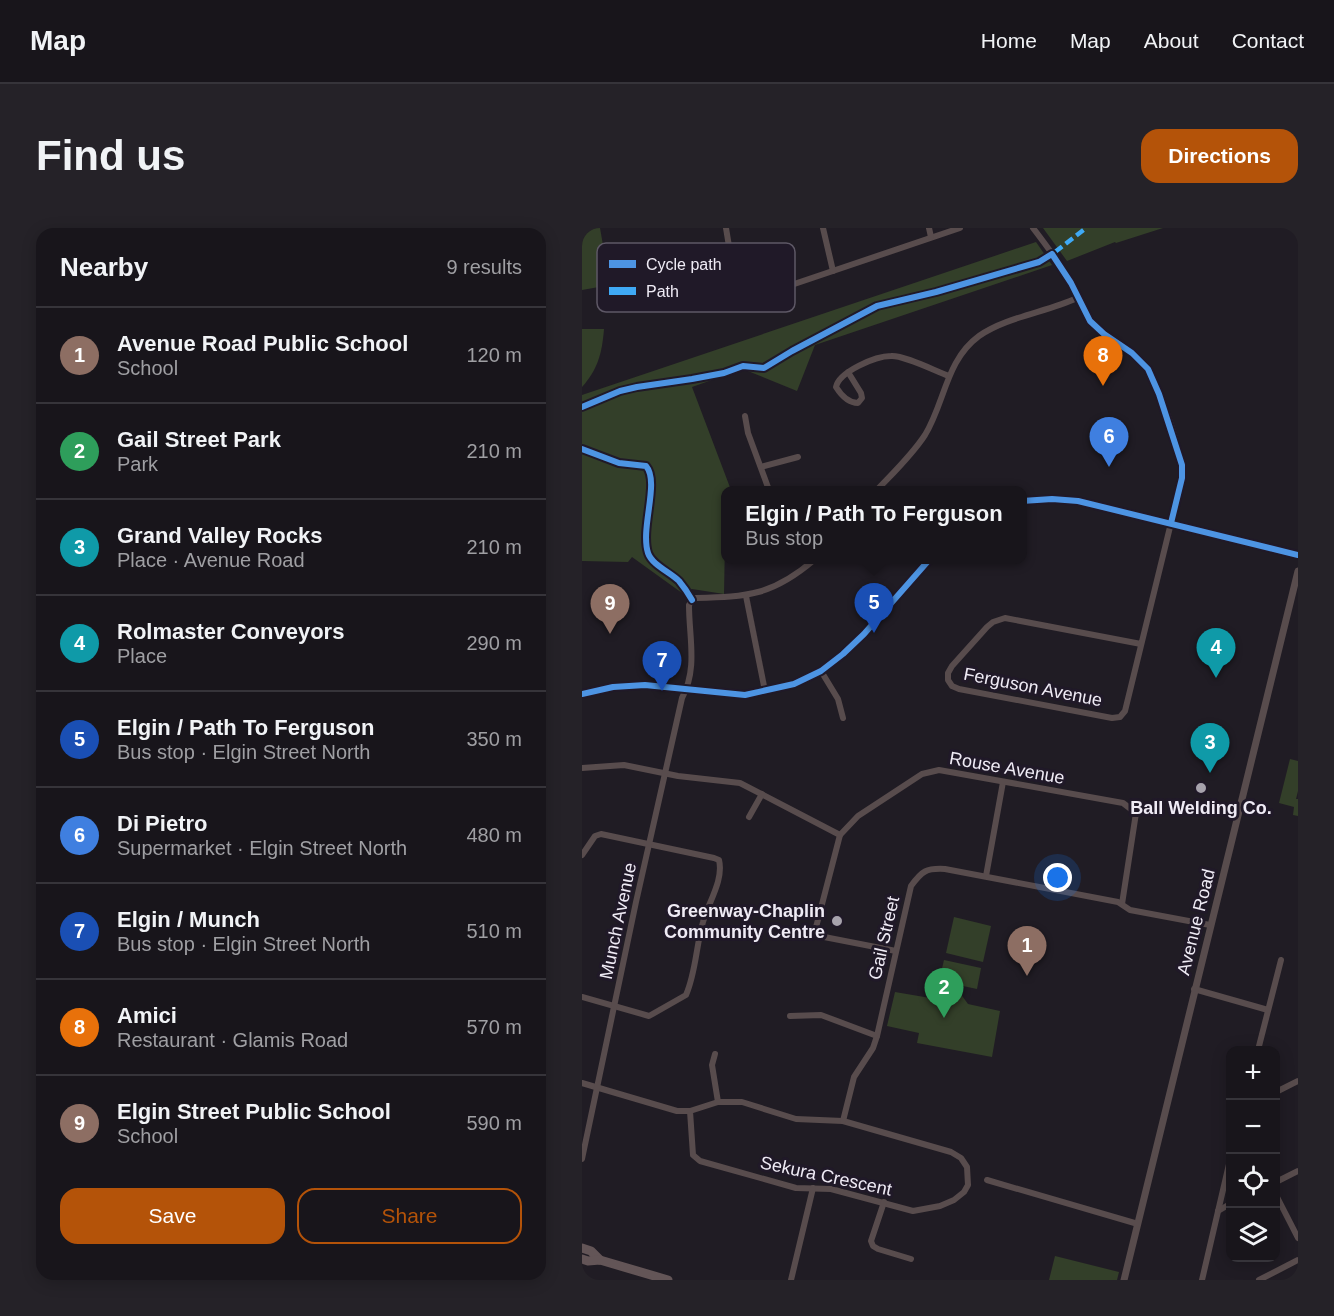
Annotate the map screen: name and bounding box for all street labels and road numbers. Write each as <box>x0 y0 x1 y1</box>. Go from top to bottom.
street label: Ferguson Avenue <box>962 664 1104 710</box>
street label: Rouse Avenue <box>948 748 1066 788</box>
street label: Munch Avenue <box>596 861 640 981</box>
street label: Avenue Road <box>1173 867 1219 977</box>
street label: Gail Street <box>865 894 903 982</box>
street label: Sekura Crescent <box>758 1152 894 1200</box>

